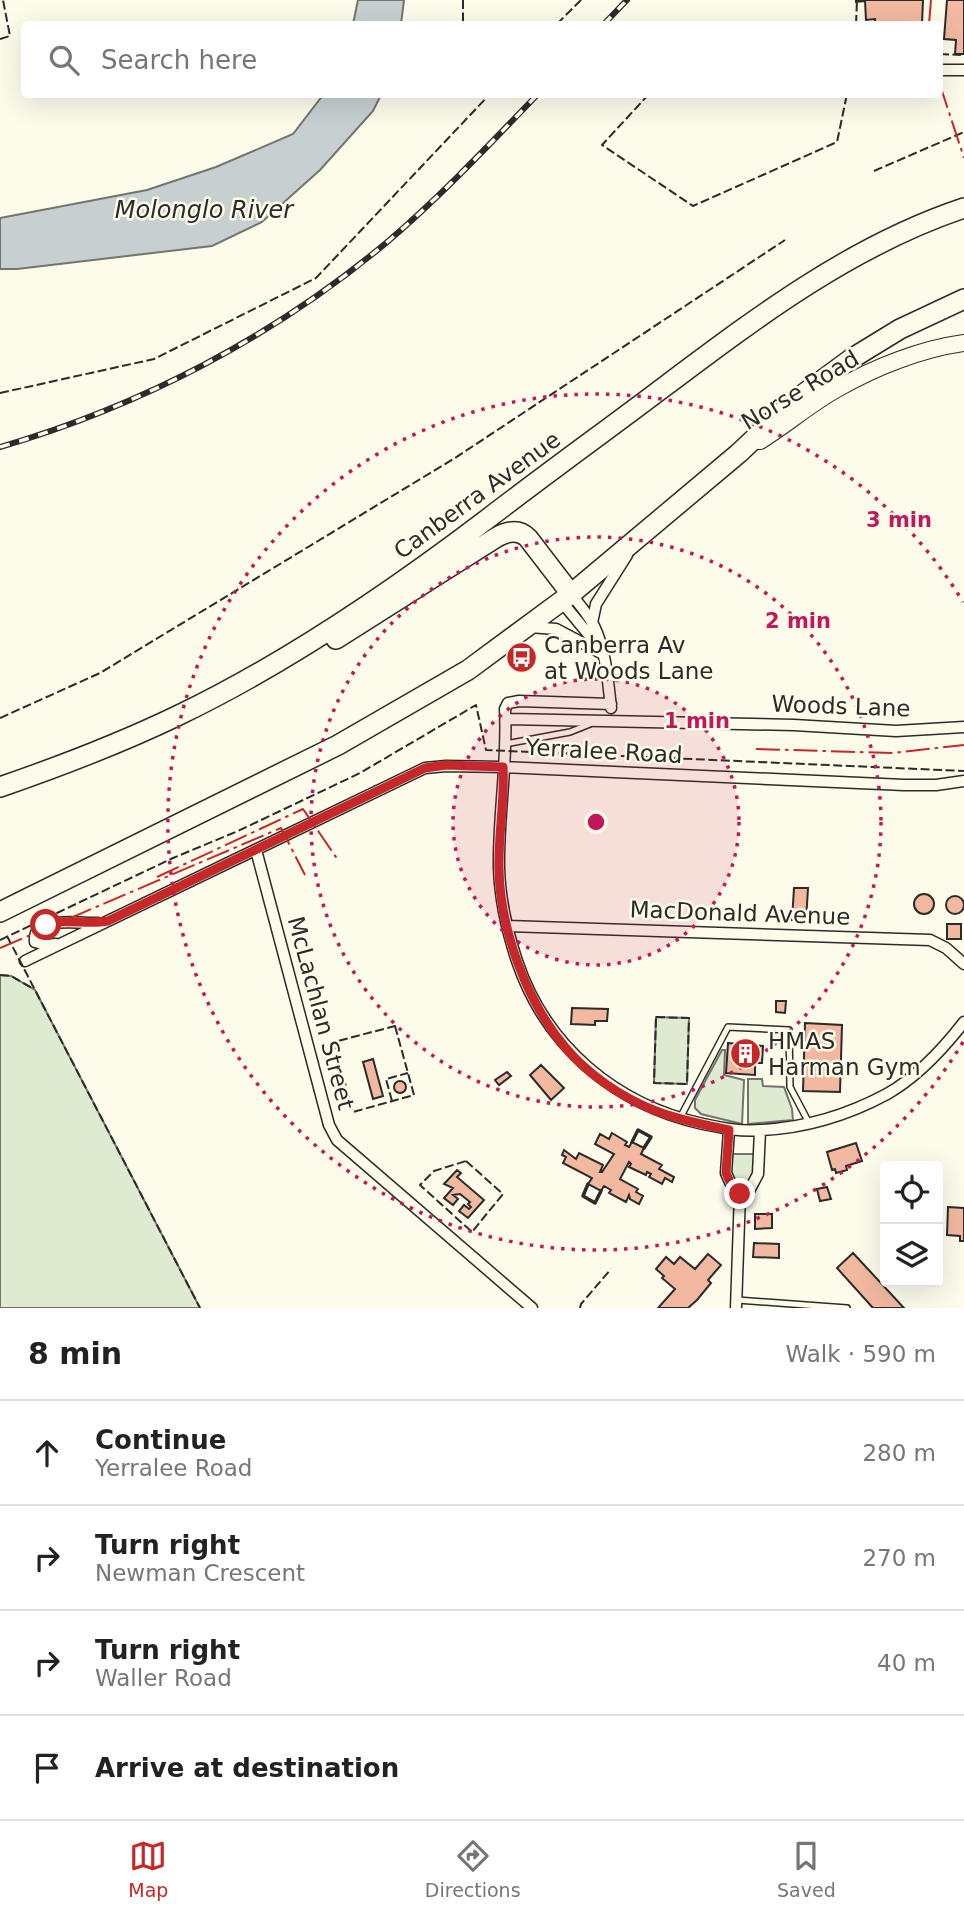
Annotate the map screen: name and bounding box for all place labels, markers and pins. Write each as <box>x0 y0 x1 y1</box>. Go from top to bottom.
place label: Canberra Av at Woods Lane <box>544 632 714 684</box>
bus stop icon: Canberra Av at Woods Lane <box>504 641 538 675</box>
centre of rings <box>584 810 608 834</box>
place label: HMAS Harman Gym <box>768 1028 921 1080</box>
building icon: HMAS Harman Gym <box>728 1037 762 1071</box>

